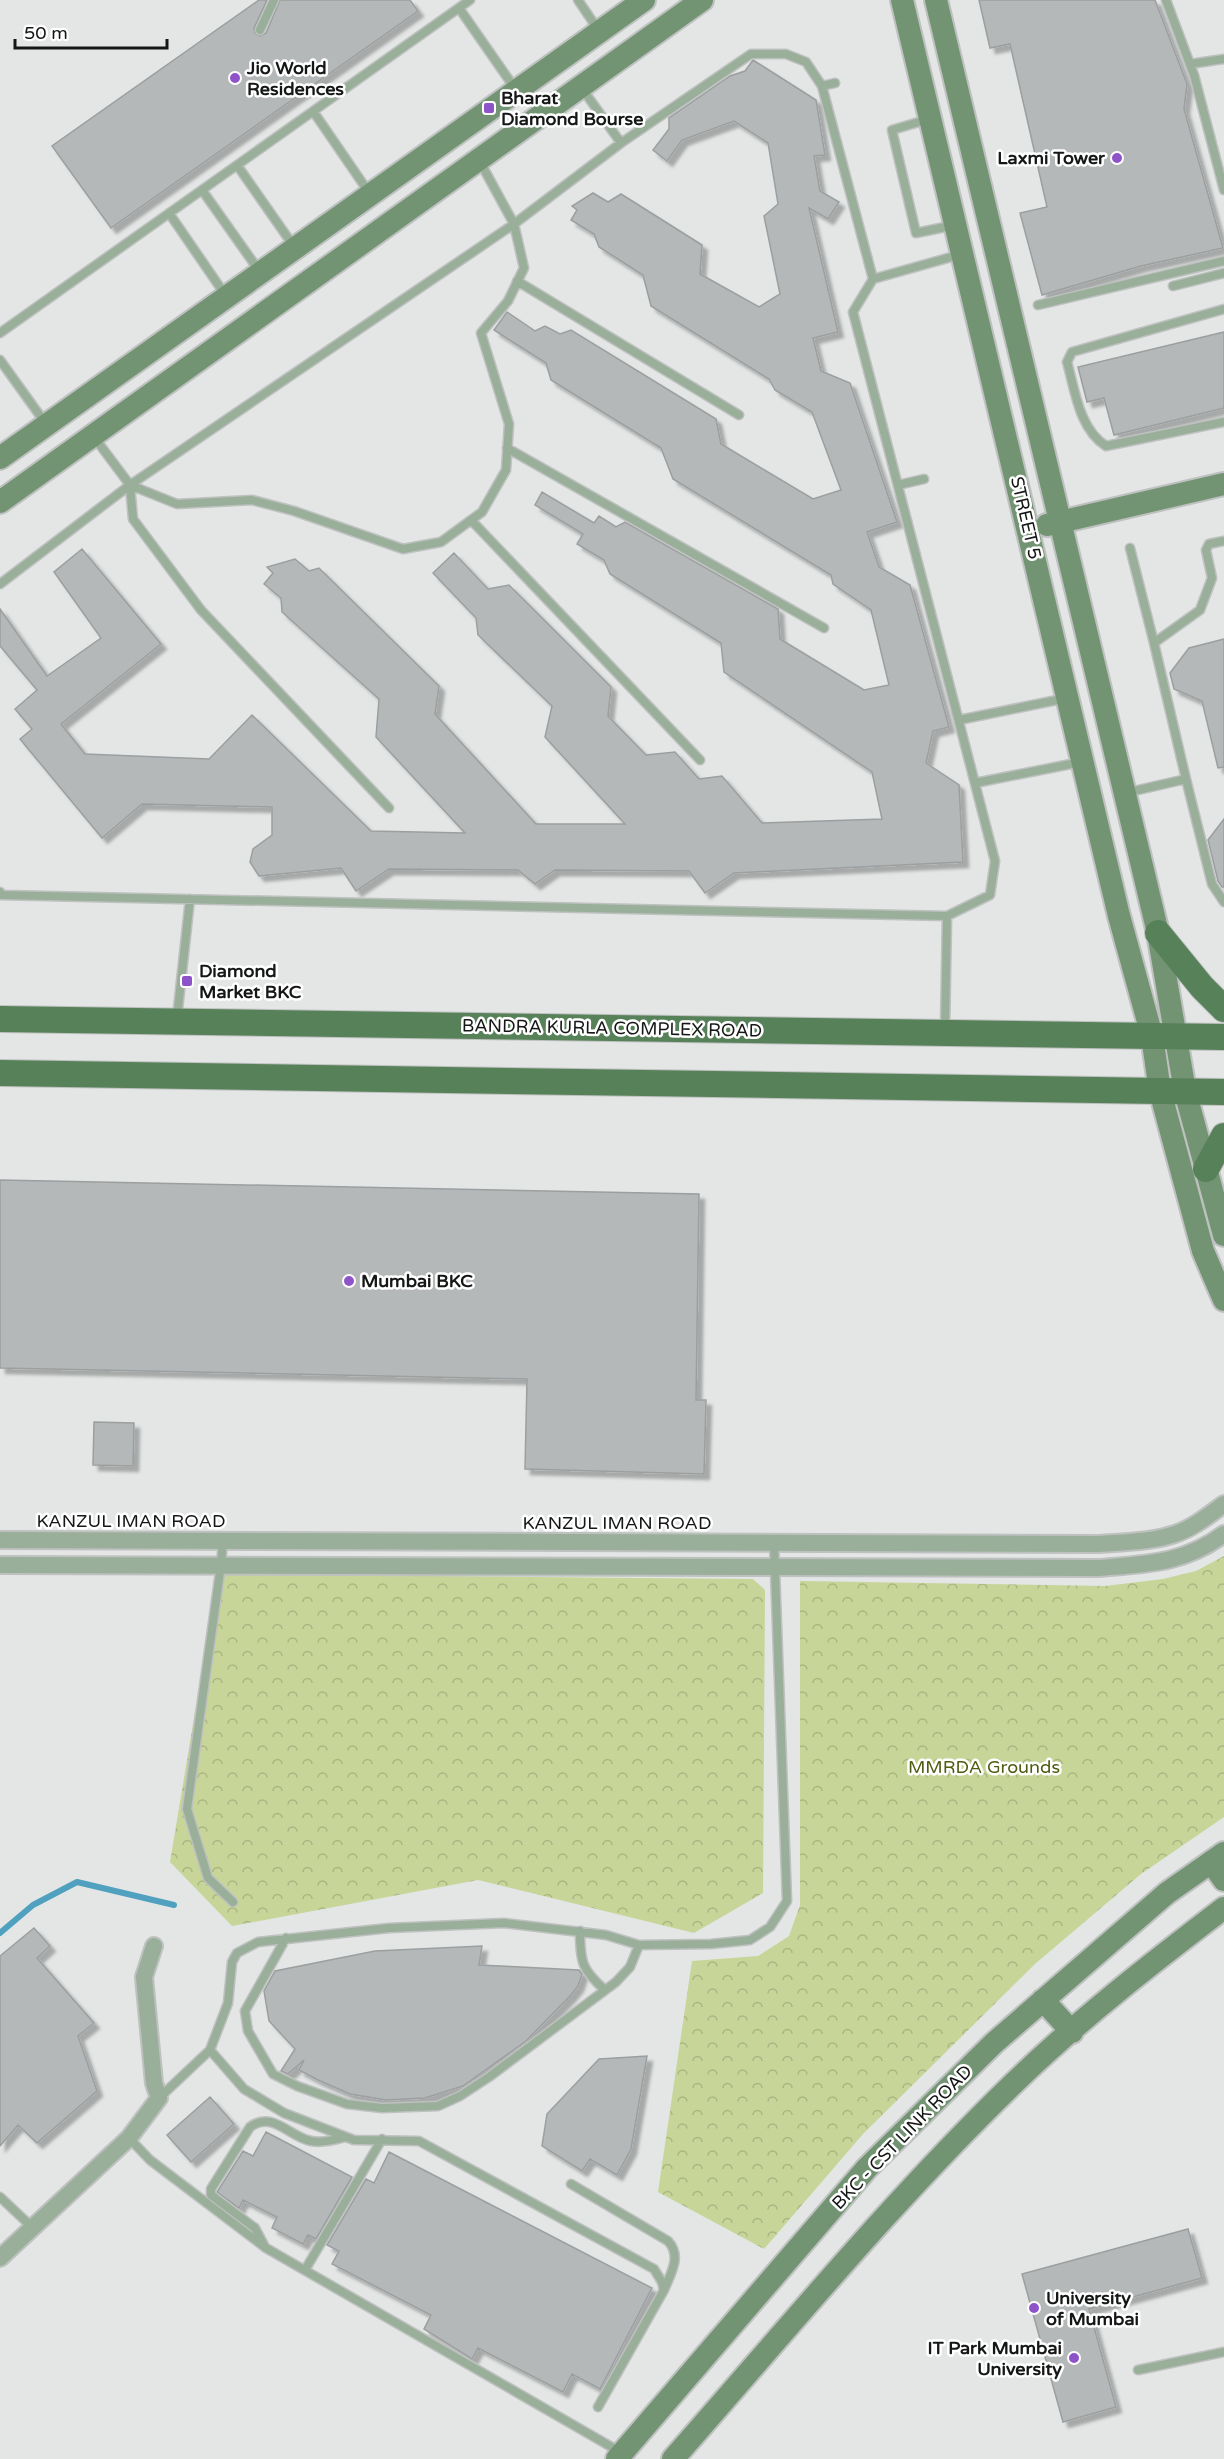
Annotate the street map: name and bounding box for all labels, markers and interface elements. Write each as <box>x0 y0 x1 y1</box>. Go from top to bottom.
scale bar <box>15 12 166 50</box>
text: 50 m <box>24 22 68 44</box>
place label: Jio World Residences <box>246 57 344 100</box>
marker: Jio World Residences <box>228 71 242 85</box>
place label: Bharat Diamond Bourse <box>501 87 643 130</box>
marker: Bharat Diamond Bourse <box>482 101 496 115</box>
place label: Laxmi Tower <box>997 147 1106 169</box>
marker: Laxmi Tower <box>1110 151 1124 165</box>
street label: STREET 5 <box>1006 475 1046 561</box>
place label: Diamond Market BKC <box>199 960 302 1003</box>
marker: Diamond Market BKC <box>180 974 194 988</box>
street label: BANDRA KURLA COMPLEX ROAD <box>462 1014 762 1042</box>
place label: Mumbai BKC <box>361 1270 473 1292</box>
marker: Mumbai BKC <box>342 1274 356 1288</box>
street label: KANZUL IMAN ROAD <box>37 1510 225 1532</box>
street label: KANZUL IMAN ROAD <box>523 1512 711 1534</box>
park label: MMRDA Grounds <box>908 1756 1060 1778</box>
street label: BKC - CST LINK ROAD <box>827 2060 977 2214</box>
place label: University of Mumbai <box>1046 2287 1139 2330</box>
marker: University of Mumbai <box>1027 2301 1041 2315</box>
place label: IT Park Mumbai University <box>928 2337 1062 2380</box>
marker: IT Park Mumbai University <box>1067 2351 1081 2365</box>

